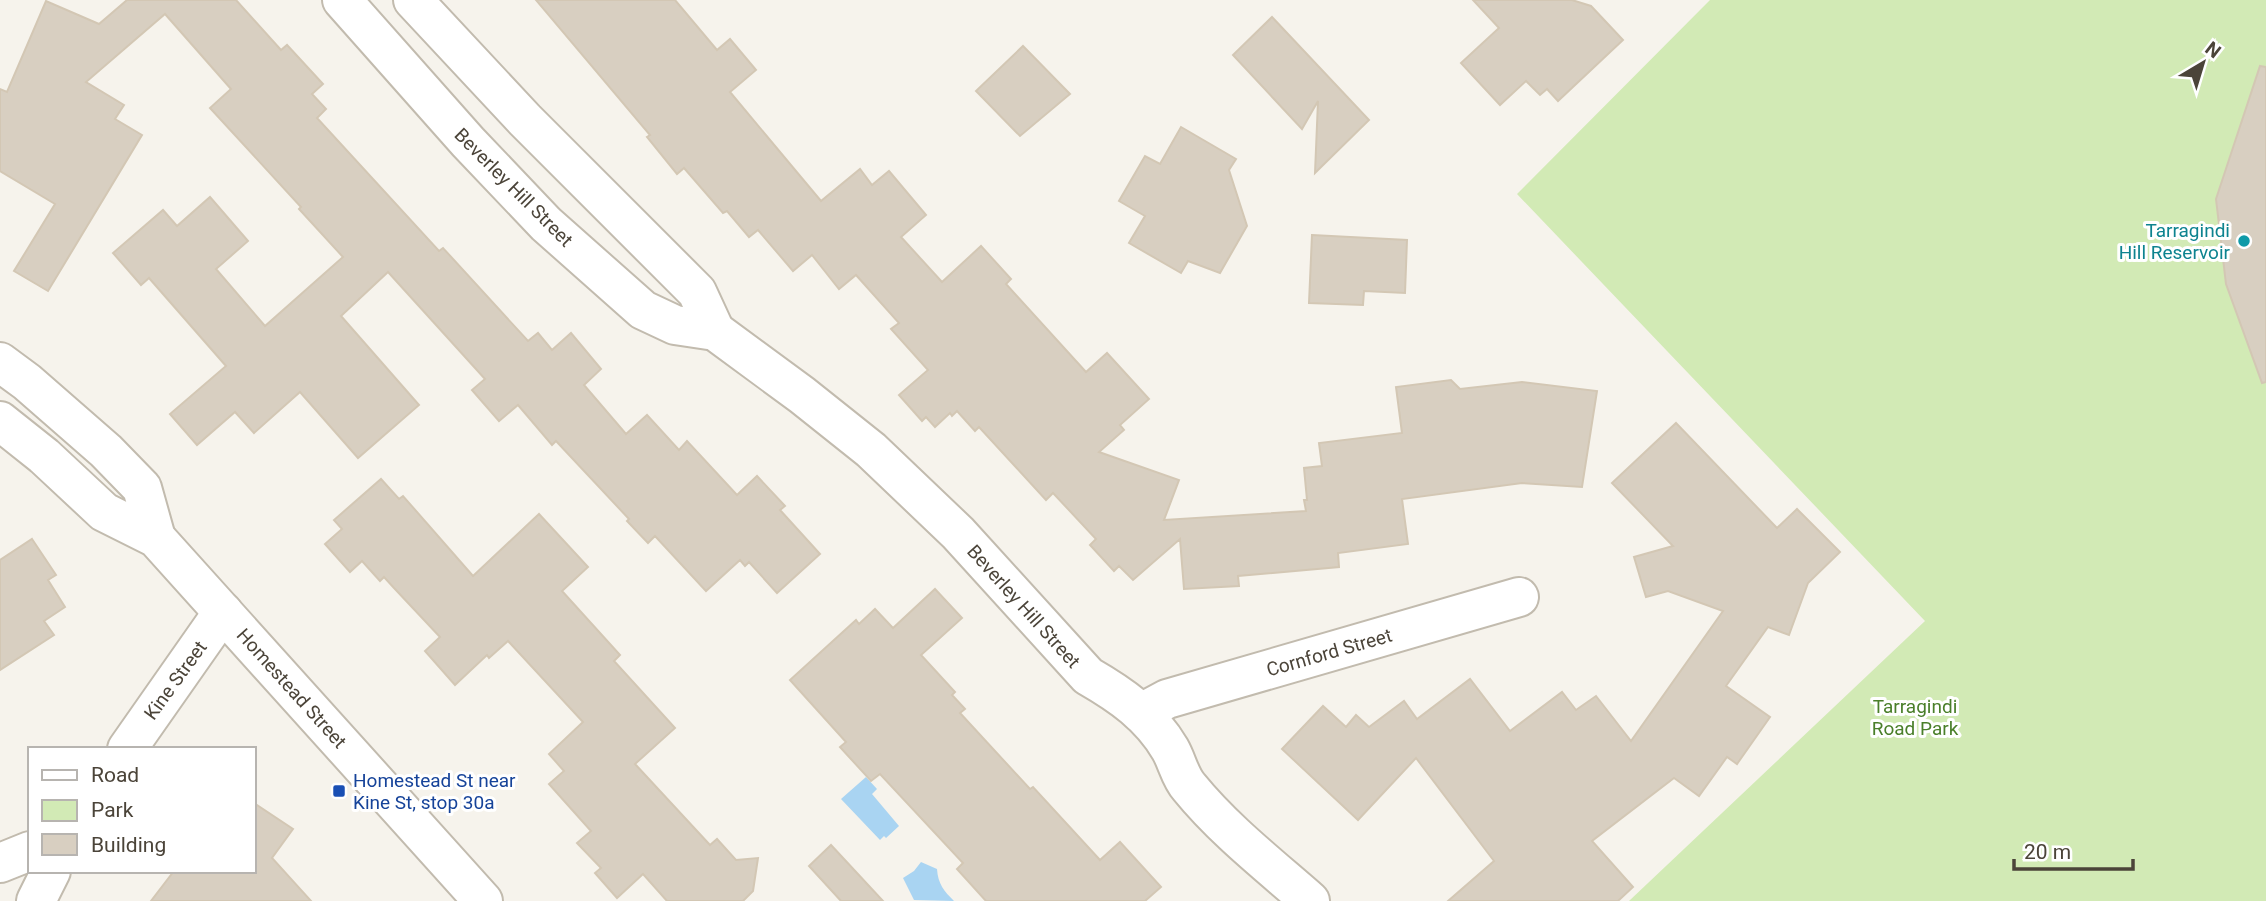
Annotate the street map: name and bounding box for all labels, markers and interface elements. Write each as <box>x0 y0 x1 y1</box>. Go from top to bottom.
north arrow <box>2168 28 2238 98</box>
text: N <box>2201 37 2226 63</box>
street label: Beverley Hill Street <box>450 123 578 251</box>
place label: Tarragindi Hill Reservoir <box>2119 219 2231 264</box>
marker: Tarragindi Hill Reservoir <box>2236 233 2252 249</box>
street label: Beverley Hill Street <box>962 540 1085 673</box>
street label: Homestead Street <box>232 624 351 753</box>
street label: Cornford Street <box>1264 624 1395 681</box>
street label: Kine Street <box>139 636 212 724</box>
park label: Tarragindi Road Park <box>1872 695 1959 740</box>
legend <box>28 747 256 873</box>
text: Road <box>91 763 139 787</box>
place label: Homestead St near Kine St, stop 30a <box>353 769 516 814</box>
marker: Homestead St near Kine St, stop 30a <box>331 783 347 799</box>
text: Park <box>91 798 134 822</box>
scale bar <box>2014 828 2133 872</box>
text: Building <box>91 833 166 857</box>
text: 20 m <box>2024 840 2071 864</box>

